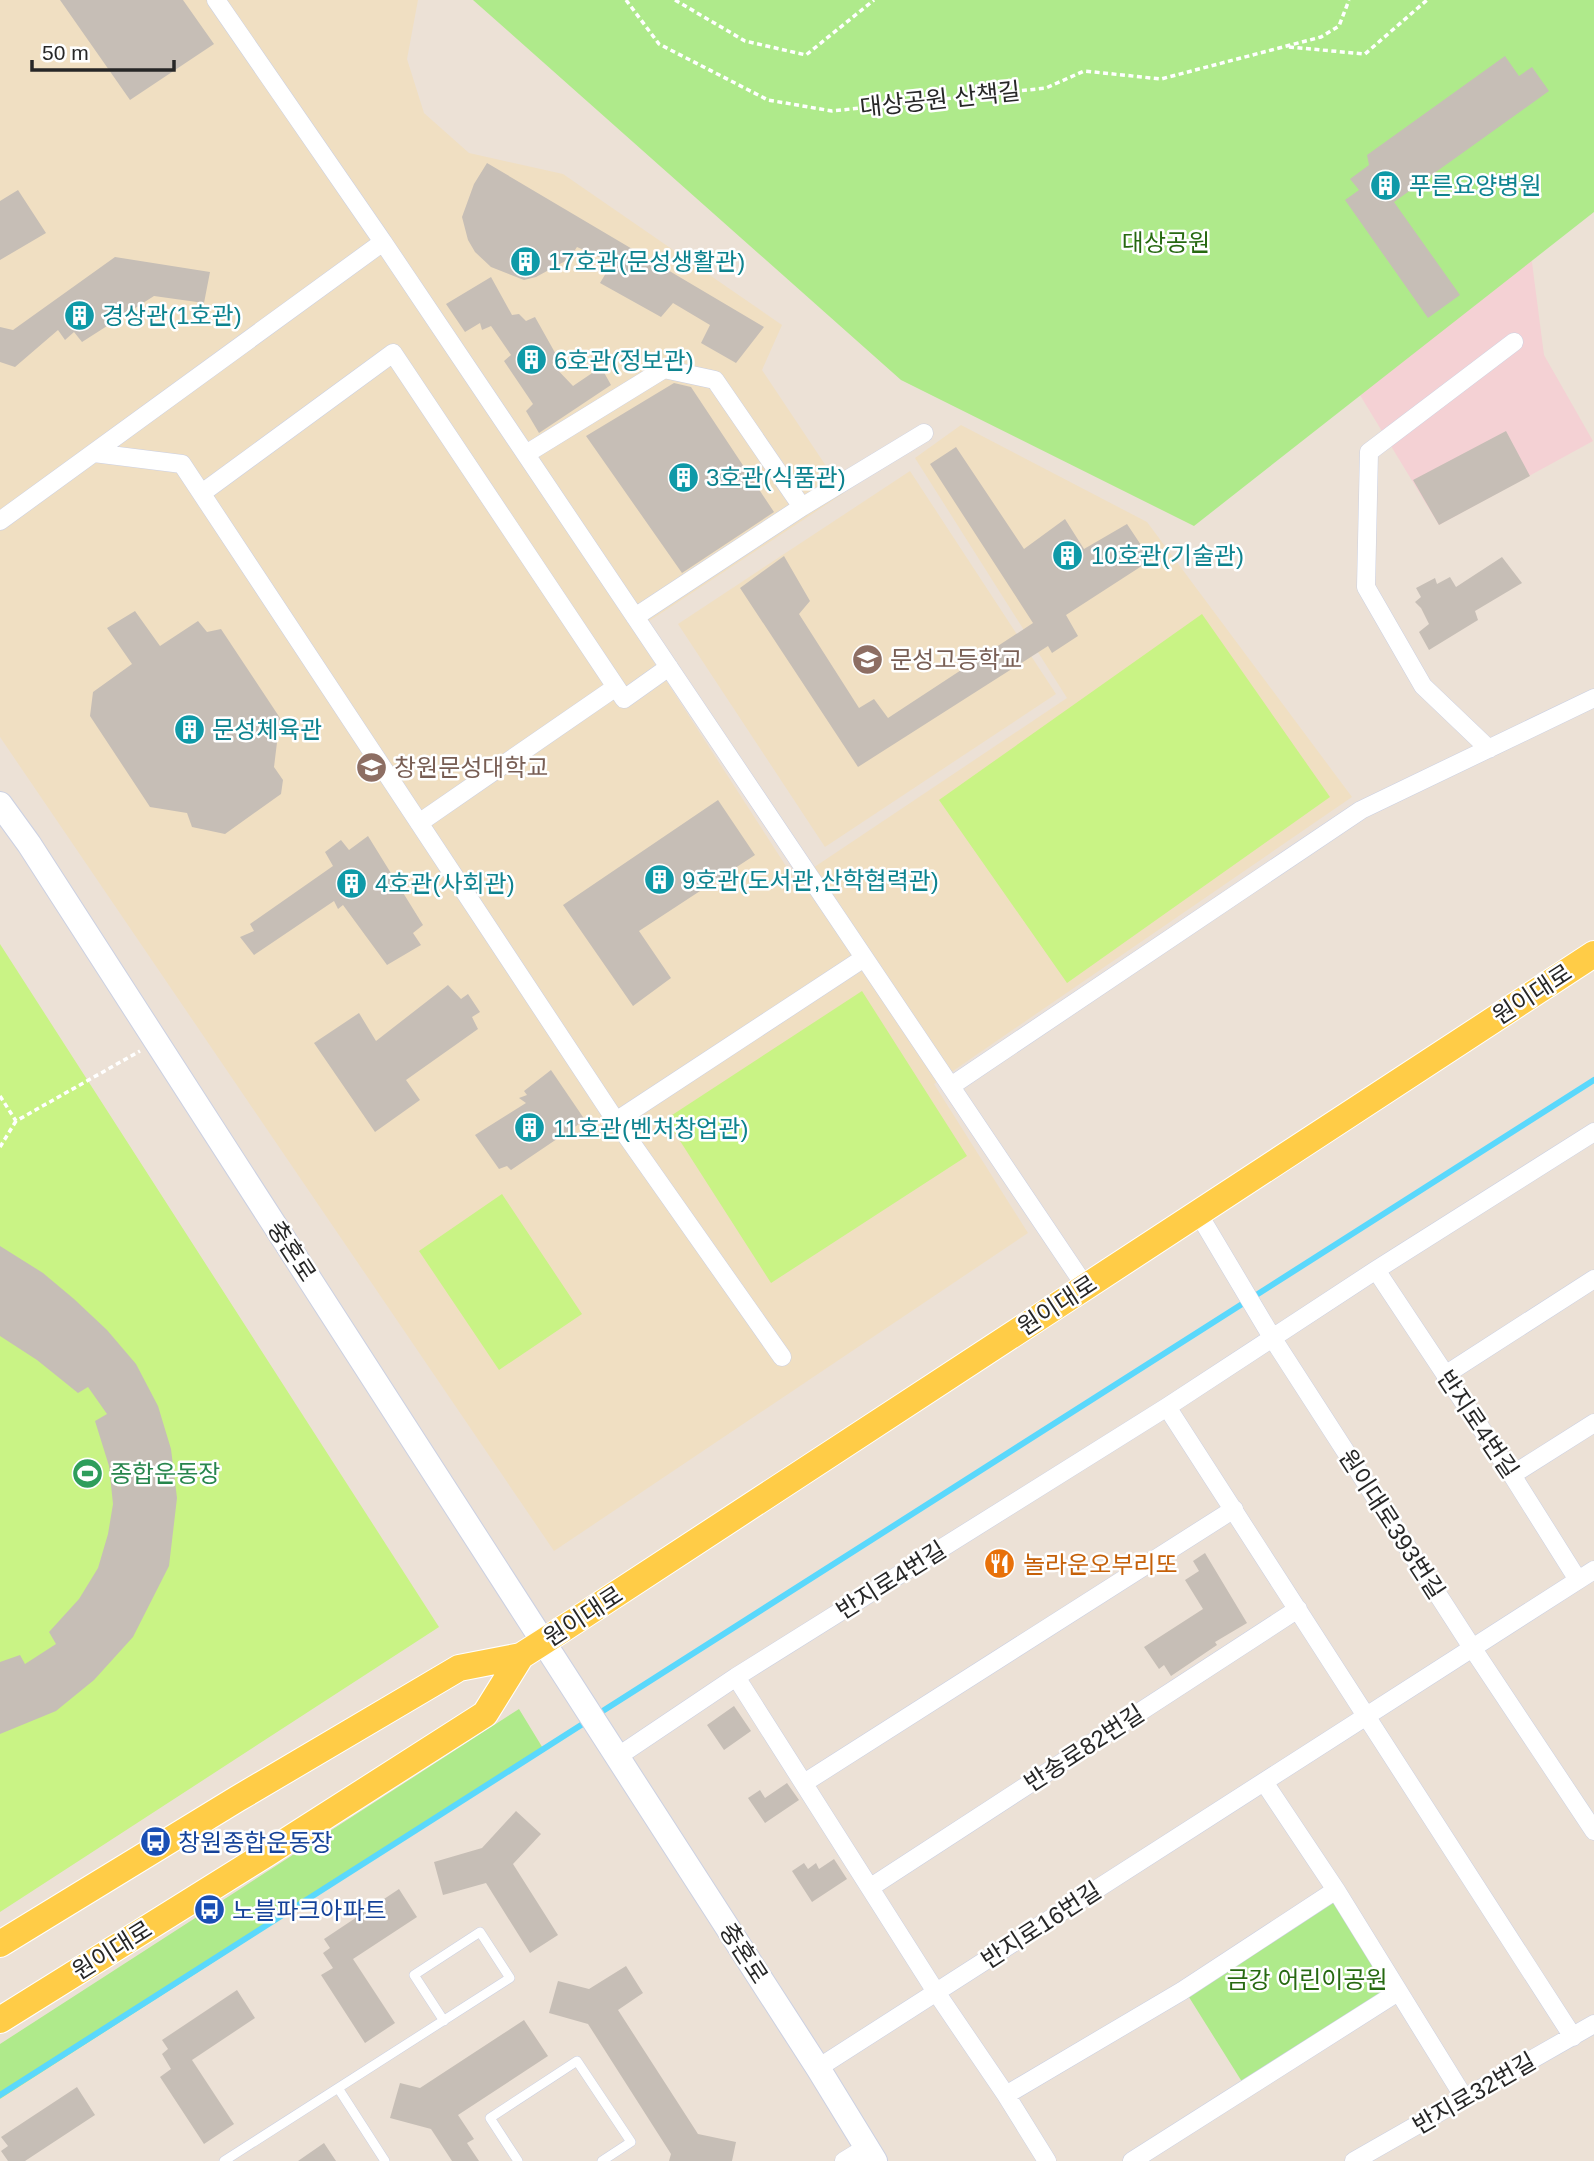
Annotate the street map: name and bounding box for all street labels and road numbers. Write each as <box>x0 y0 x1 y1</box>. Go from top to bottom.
street label: 대상공원 산책길 <box>858 77 1022 121</box>
street label: 원이대로 <box>1488 959 1576 1029</box>
street label: 충혼로 <box>263 1216 321 1286</box>
street label: 원이대로 <box>1013 1270 1101 1340</box>
street label: 반지로4번길 <box>1432 1365 1524 1483</box>
street label: 원이대로393번길 <box>1334 1444 1450 1604</box>
street label: 반지로4번길 <box>831 1536 951 1624</box>
street label: 원이대로 <box>539 1581 627 1651</box>
street label: 반송로82번길 <box>1019 1699 1149 1797</box>
street label: 반지로16번길 <box>976 1876 1106 1974</box>
street label: 원이대로 <box>67 1915 157 1985</box>
street label: 충혼로 <box>715 1918 773 1988</box>
street label: 반지로32번길 <box>1408 2047 1540 2139</box>

